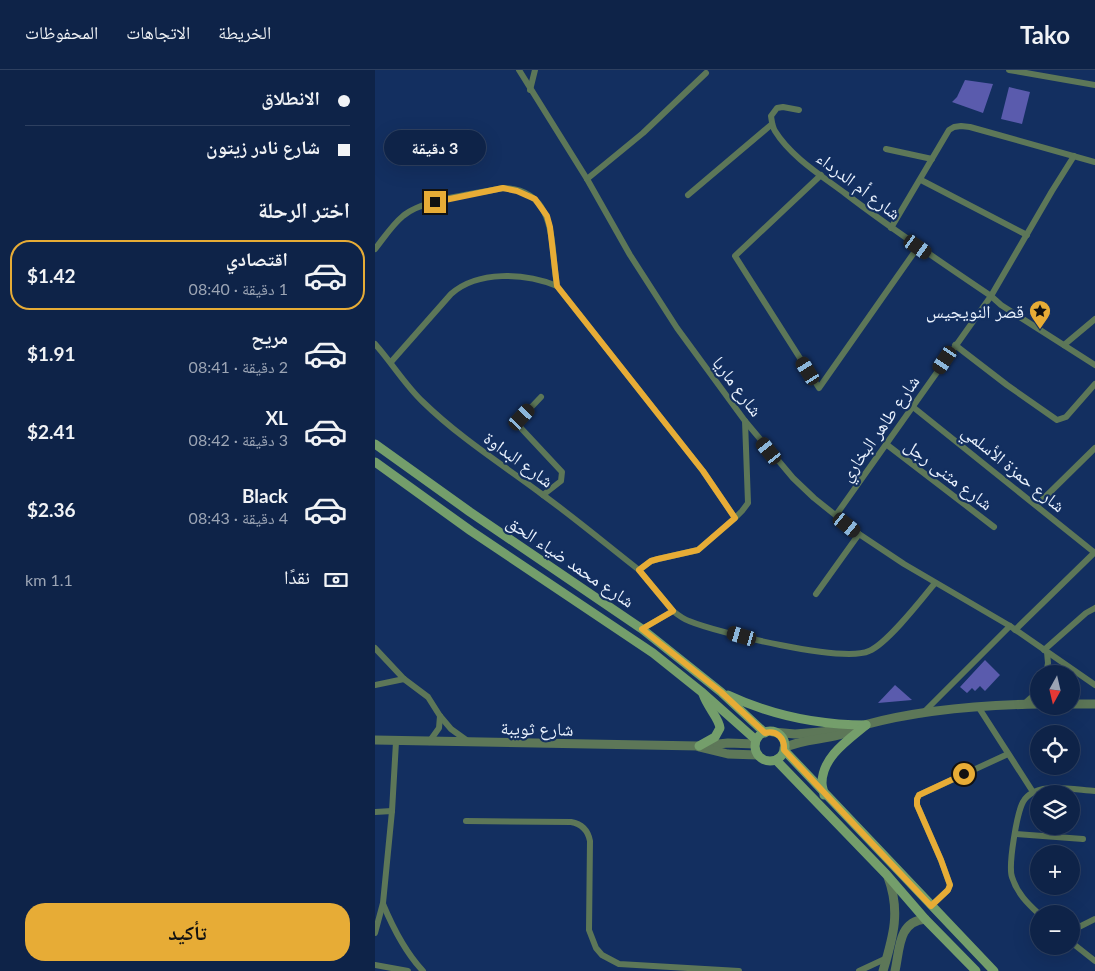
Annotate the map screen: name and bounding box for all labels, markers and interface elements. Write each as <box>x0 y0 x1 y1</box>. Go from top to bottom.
text: Tako <box>1020 20 1070 49</box>
text: المحفوظات <box>25 21 98 43</box>
text: الاتجاهات <box>126 21 190 43</box>
text: الخريطة <box>218 21 271 43</box>
text: الانطلاق <box>261 86 320 109</box>
callout: 3 دقيقة <box>384 129 486 164</box>
text: شارع نادر زيتون <box>206 135 320 158</box>
text: 3 دقيقة <box>412 138 458 157</box>
street label: شارع أم الدرداء <box>811 146 905 225</box>
route end <box>424 191 446 213</box>
text: اختر الرحلة <box>258 196 350 223</box>
car <box>901 232 934 262</box>
text: اقتصادي <box>226 247 288 270</box>
icon: car <box>303 253 348 298</box>
text: $1.42 <box>27 264 76 287</box>
text: 1 دقيقة · 08:40 <box>189 279 288 298</box>
place icon: قصر النويجيس <box>1028 299 1052 330</box>
place label: قصر النويجيس <box>926 300 1024 323</box>
text: مريح <box>251 325 288 348</box>
icon: car <box>303 331 348 376</box>
text: $1.91 <box>27 342 76 365</box>
car <box>930 343 959 377</box>
street label: شارع ماريا <box>708 352 768 421</box>
car <box>793 354 822 388</box>
text: 2 دقيقة · 08:41 <box>189 357 288 376</box>
street label: شارع طاهر البخاري <box>834 371 927 488</box>
car <box>506 401 537 433</box>
text: XL <box>265 406 288 429</box>
icon: car <box>303 409 348 454</box>
text: $2.41 <box>27 420 76 443</box>
street label: شارع حمزة الأسلمي <box>955 420 1070 520</box>
street label: شارع البداوة <box>479 426 558 492</box>
text: 3 دقيقة · 08:42 <box>189 430 288 449</box>
street label: شارع مثنى رجل <box>900 434 997 515</box>
car <box>753 435 784 467</box>
text: Black <box>242 484 288 507</box>
icon: car <box>303 487 348 532</box>
text: $2.36 <box>27 498 76 521</box>
text: 4 دقيقة · 08:43 <box>189 508 288 527</box>
street label: شارع محمد ضياء الحق <box>503 510 639 613</box>
car <box>830 510 863 540</box>
text: نقدًا <box>284 565 310 588</box>
icon: cash <box>322 566 350 594</box>
text: 1.1 km <box>25 570 73 589</box>
car <box>725 625 758 647</box>
north arrow <box>1030 665 1080 715</box>
map controls <box>1030 665 1080 955</box>
street label: شارع ثويبة <box>500 716 574 741</box>
button: locate <box>1030 725 1080 775</box>
route start <box>953 763 975 785</box>
button: layers <box>1030 785 1080 835</box>
button: + <box>1030 845 1080 895</box>
button: تأكيد <box>25 903 350 961</box>
button: − <box>1030 905 1080 955</box>

